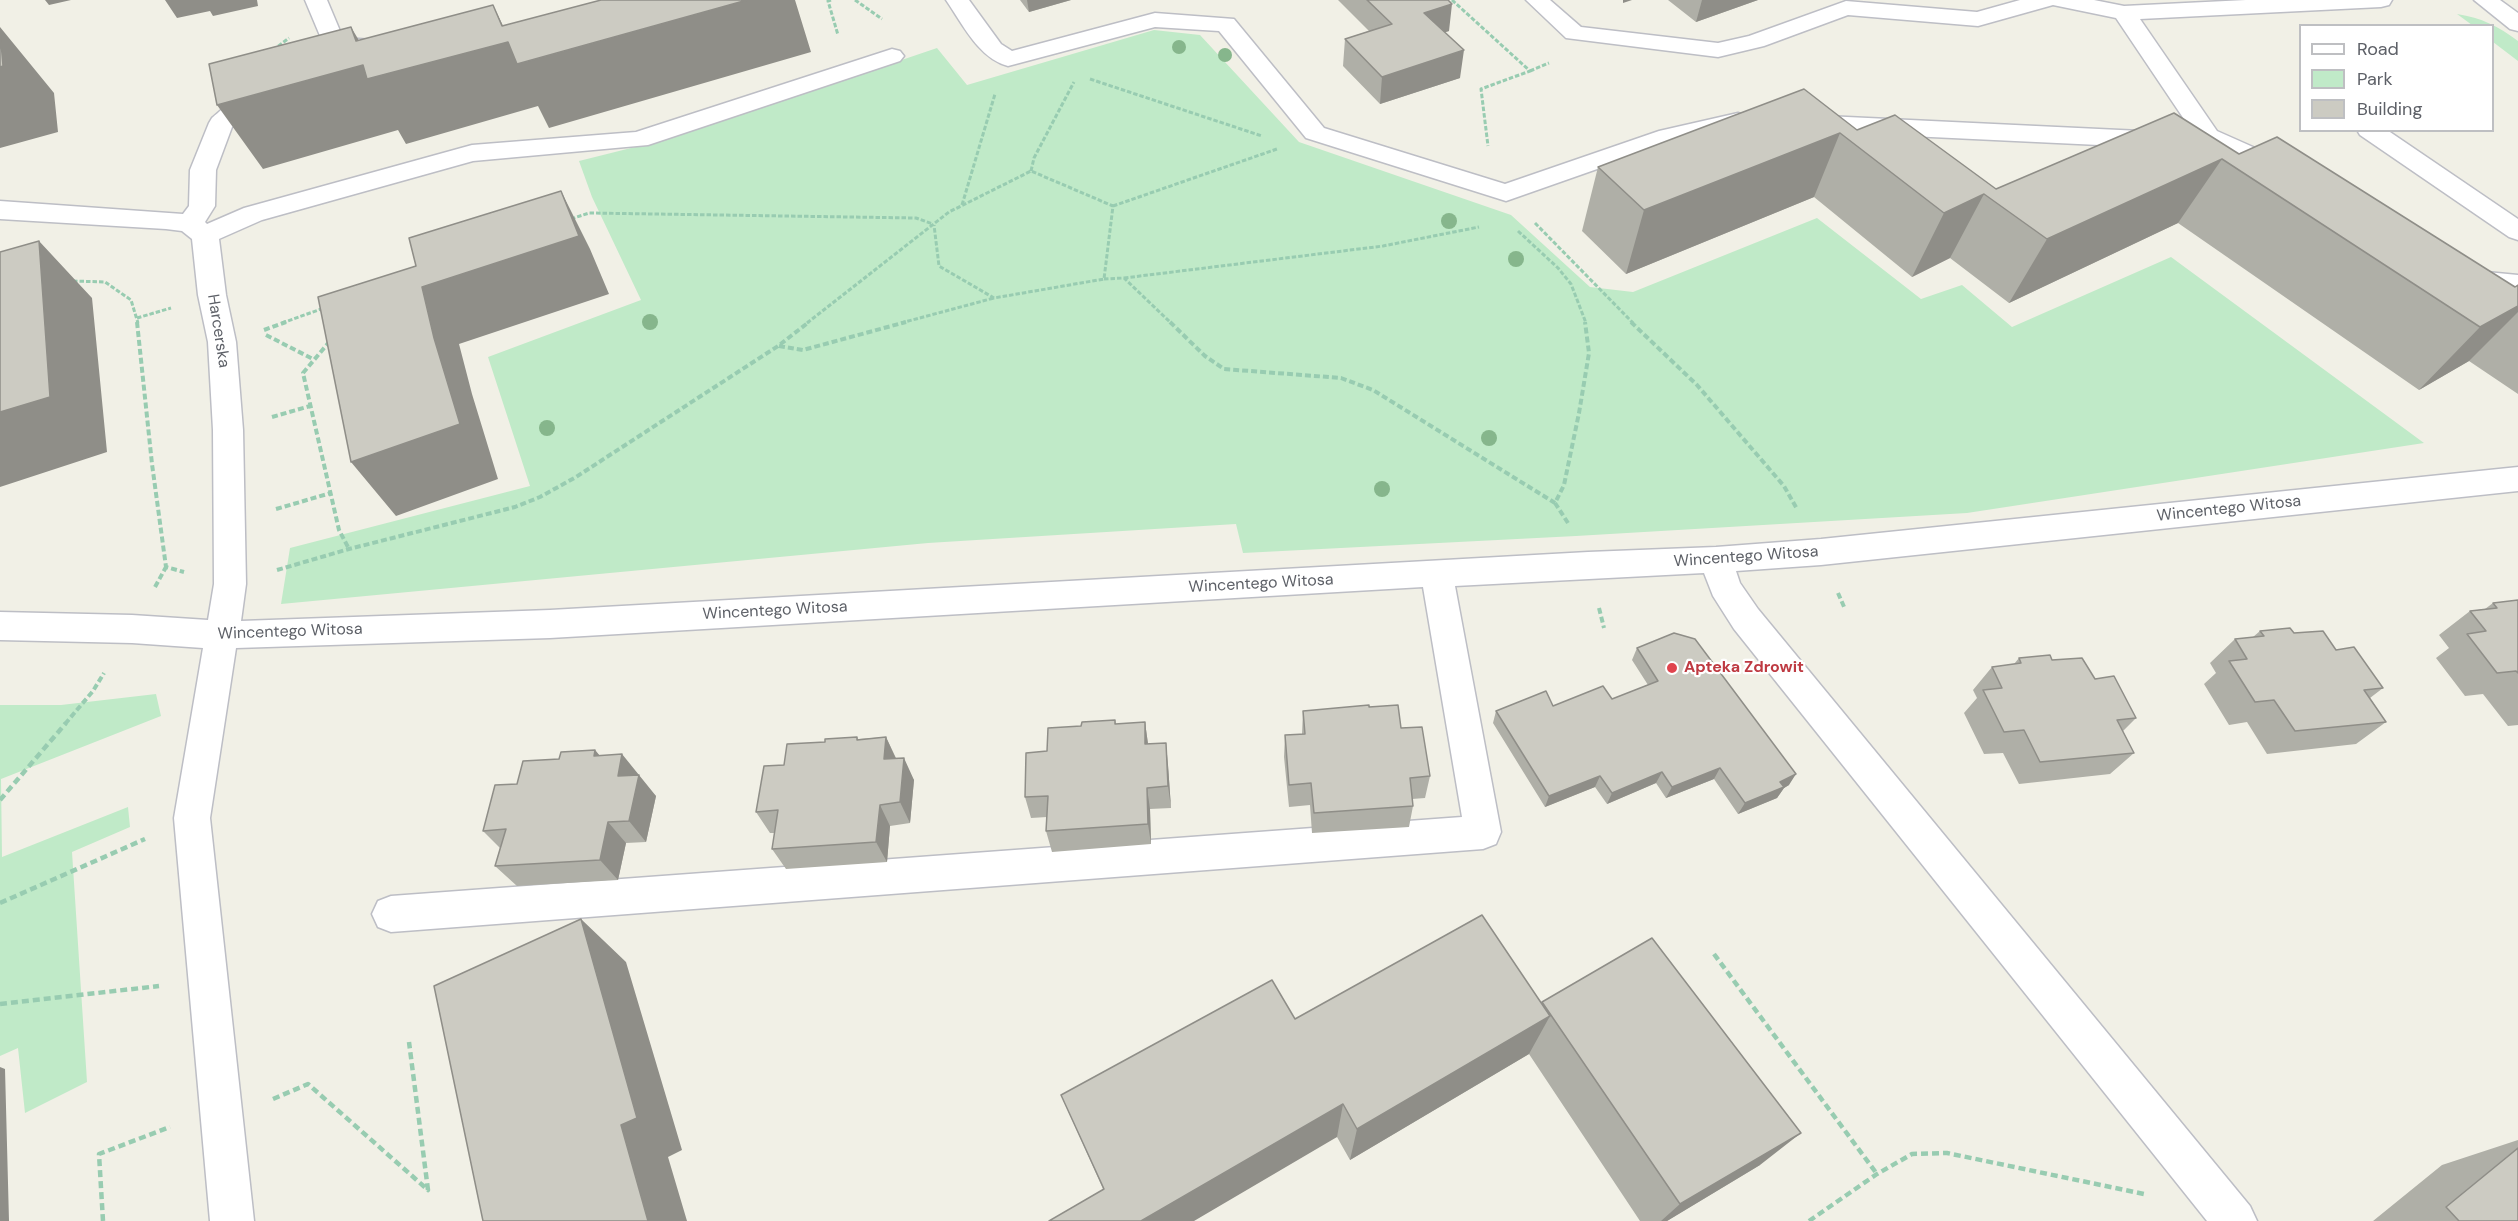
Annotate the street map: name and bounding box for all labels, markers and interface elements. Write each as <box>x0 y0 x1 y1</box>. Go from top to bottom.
legend <box>2299 24 2494 132</box>
text: Road <box>2357 37 2399 61</box>
text: Park <box>2357 67 2393 91</box>
text: Building <box>2357 97 2422 121</box>
street label: Harcerska <box>203 293 233 369</box>
street label: Wincentego Witosa <box>2156 492 2302 526</box>
street label: Wincentego Witosa <box>1673 542 1819 572</box>
street label: Wincentego Witosa <box>1188 571 1334 597</box>
street label: Wincentego Witosa <box>702 598 848 624</box>
street label: Wincentego Witosa <box>217 620 363 644</box>
place label: Apteka Zdrowit <box>1684 658 1804 678</box>
marker: Apteka Zdrowit <box>1665 661 1679 675</box>

